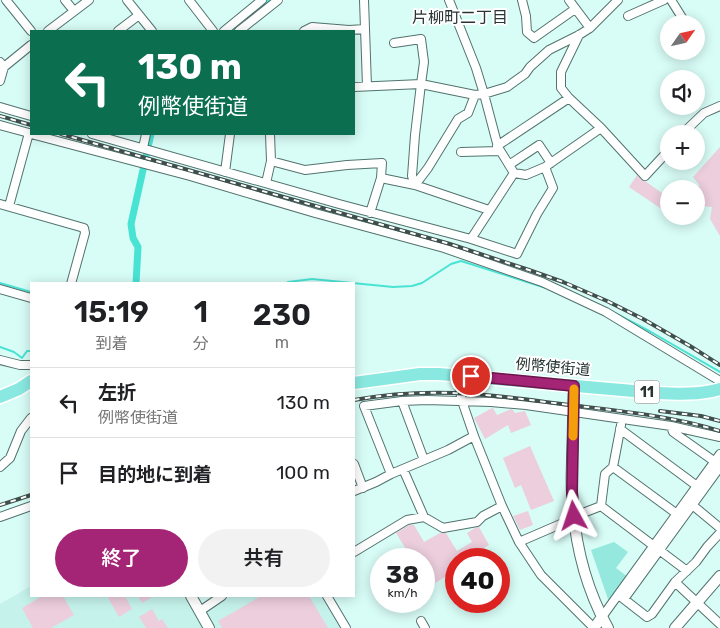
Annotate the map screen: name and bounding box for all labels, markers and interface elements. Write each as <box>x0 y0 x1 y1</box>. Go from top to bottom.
district label: 片柳町二丁目 <box>412 8 508 27</box>
north arrow <box>660 15 705 60</box>
map controls <box>660 15 705 225</box>
text: 130 m <box>138 46 242 88</box>
icon: left <box>55 50 120 115</box>
button: sound <box>660 70 705 115</box>
text: 例幣使街道 <box>138 93 248 120</box>
button: + <box>660 125 705 170</box>
button: − <box>660 180 705 225</box>
text: 15:19 <box>74 294 149 330</box>
text: 1 <box>194 294 208 330</box>
text: 230 <box>253 297 311 333</box>
text: m <box>275 333 289 352</box>
text: 到着 <box>95 334 127 353</box>
text: 分 <box>193 334 209 353</box>
pin <box>450 355 492 397</box>
street label: 例幣使街道 <box>515 355 591 379</box>
icon: arrive <box>457 362 485 390</box>
text: 左折 <box>98 381 136 404</box>
road number: 11 <box>634 381 660 404</box>
icon: left <box>55 389 83 417</box>
text: 130 m <box>277 391 330 414</box>
text: 例幣使街道 <box>98 408 178 427</box>
icon: arrive <box>55 459 83 487</box>
text: 100 m <box>276 461 330 484</box>
text: 目的地に到着 <box>98 463 212 486</box>
position arrow <box>547 489 599 541</box>
button: 終了 <box>55 529 188 587</box>
button: 共有 <box>198 529 330 587</box>
speed limit sign: 40 <box>445 548 510 613</box>
text: 38 <box>386 560 419 589</box>
text: km/h <box>388 586 417 600</box>

